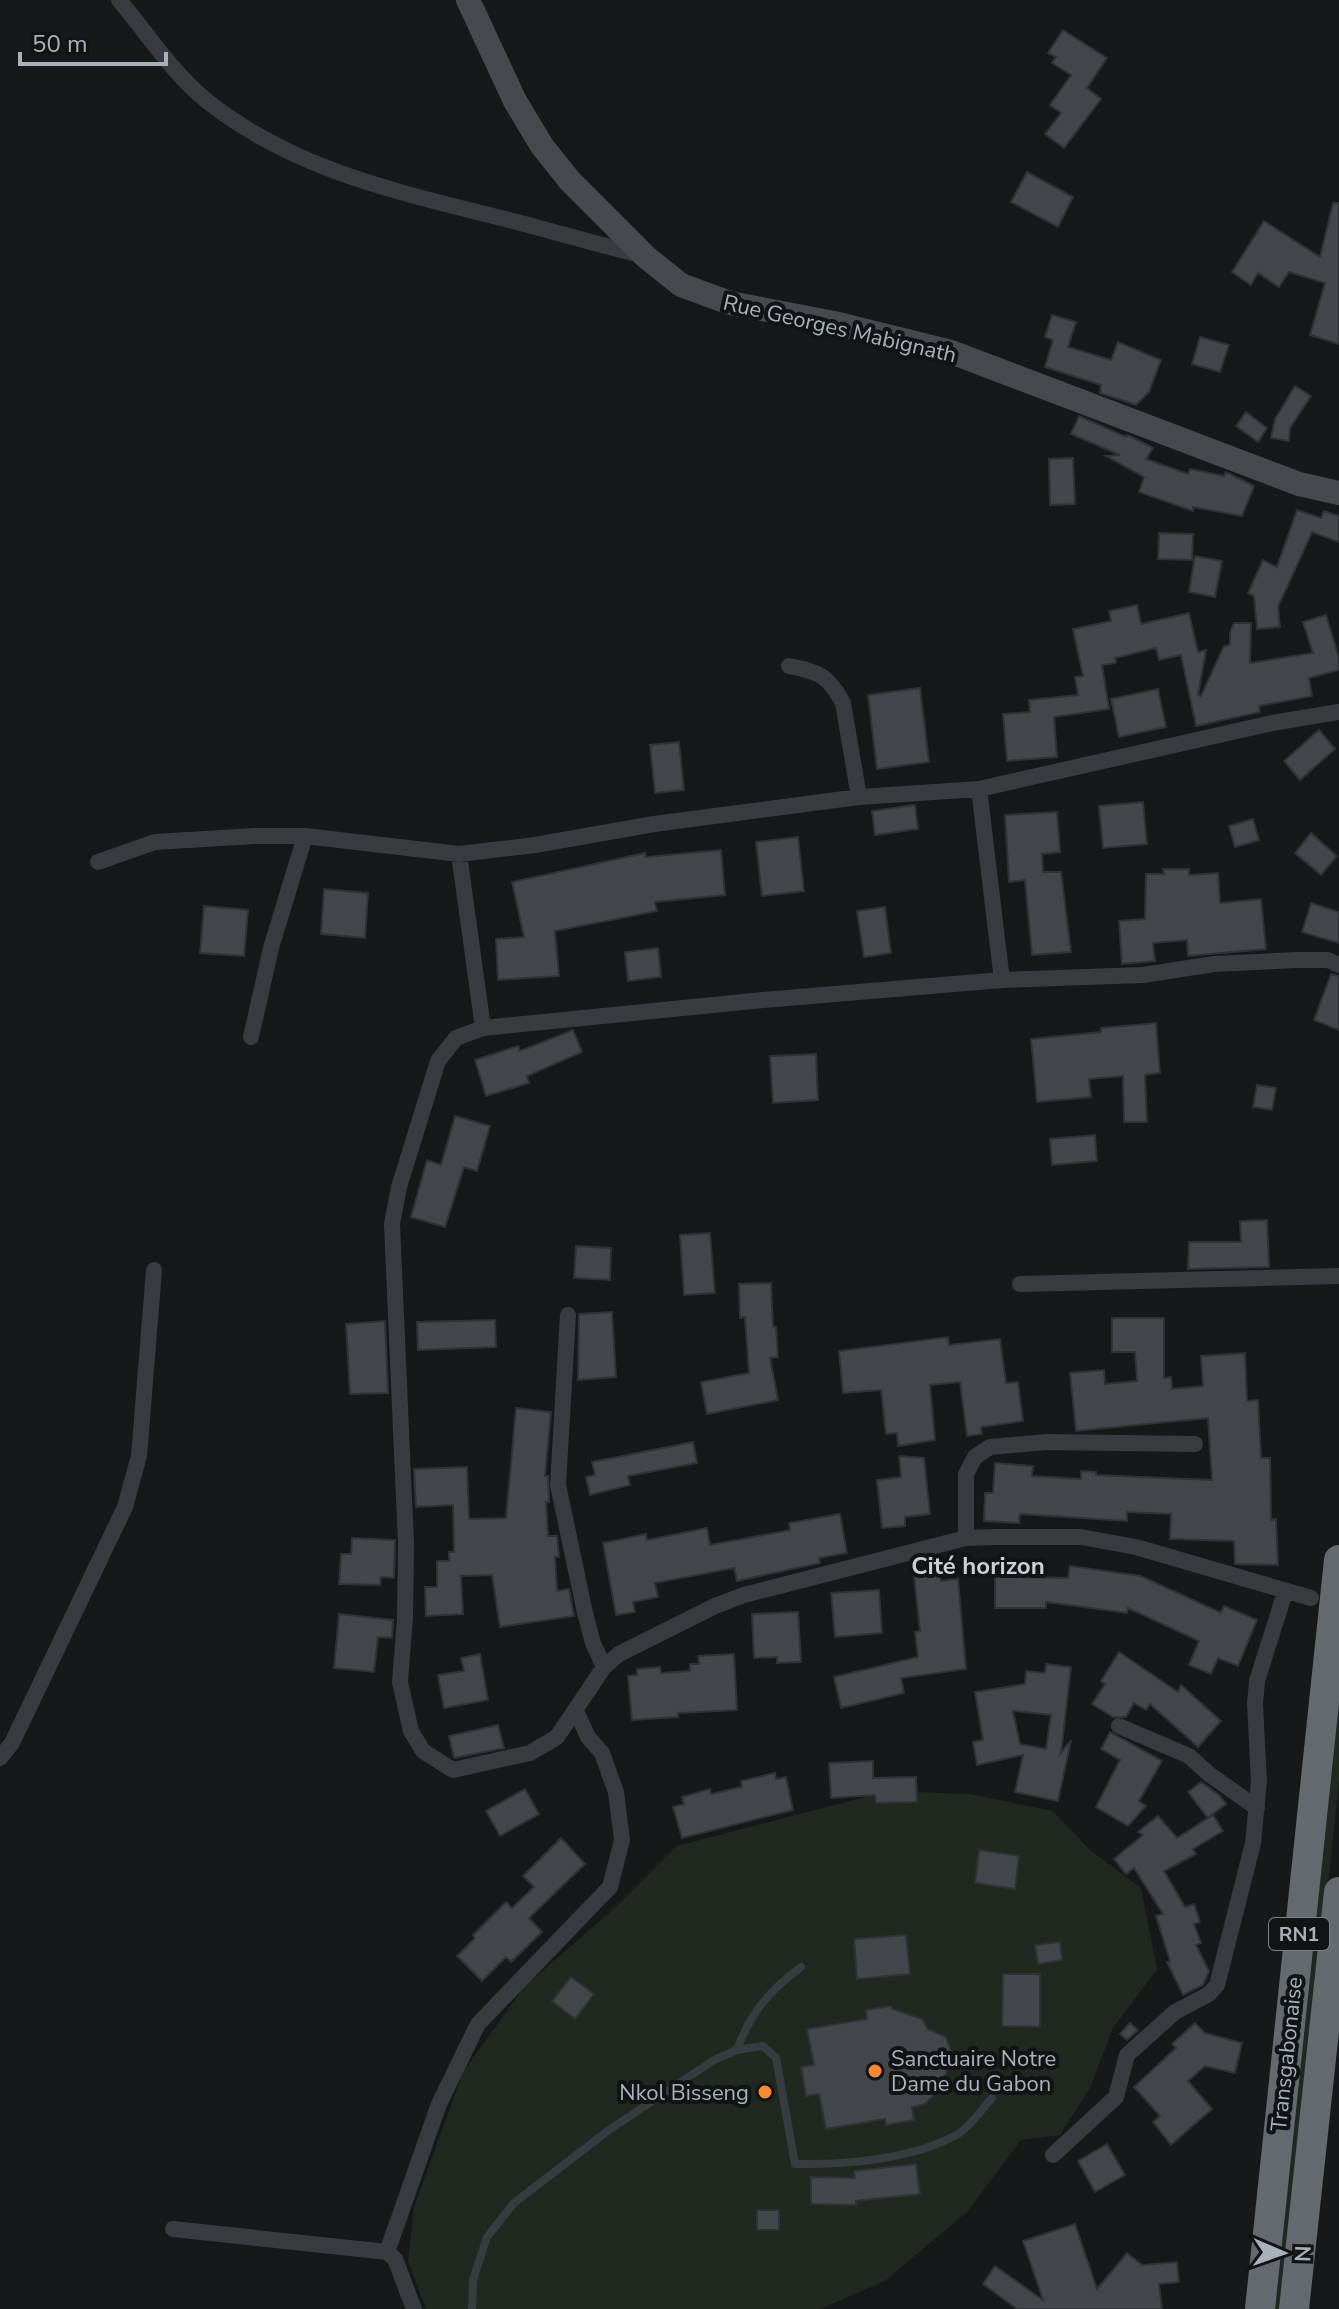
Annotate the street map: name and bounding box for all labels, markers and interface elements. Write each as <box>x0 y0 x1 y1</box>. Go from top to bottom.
scale bar <box>20 16 166 66</box>
text: 50 m <box>32 28 88 60</box>
street label: Rue Georges Mabignath <box>720 288 959 370</box>
district label: Cité horizon <box>911 1550 1045 1582</box>
road number: RN1 <box>1269 1918 1329 1950</box>
street label: Transgabonaise <box>1264 1975 1310 2133</box>
place label: Sanctuaire Notre Dame du Gabon <box>891 2044 1056 2099</box>
marker: Sanctuaire Notre Dame du Gabon <box>866 2062 884 2080</box>
place label: Nkol Bisseng <box>619 2078 749 2108</box>
marker: Nkol Bisseng <box>756 2083 774 2101</box>
north arrow <box>1243 2213 1323 2293</box>
text: N <box>1287 2245 1317 2262</box>

